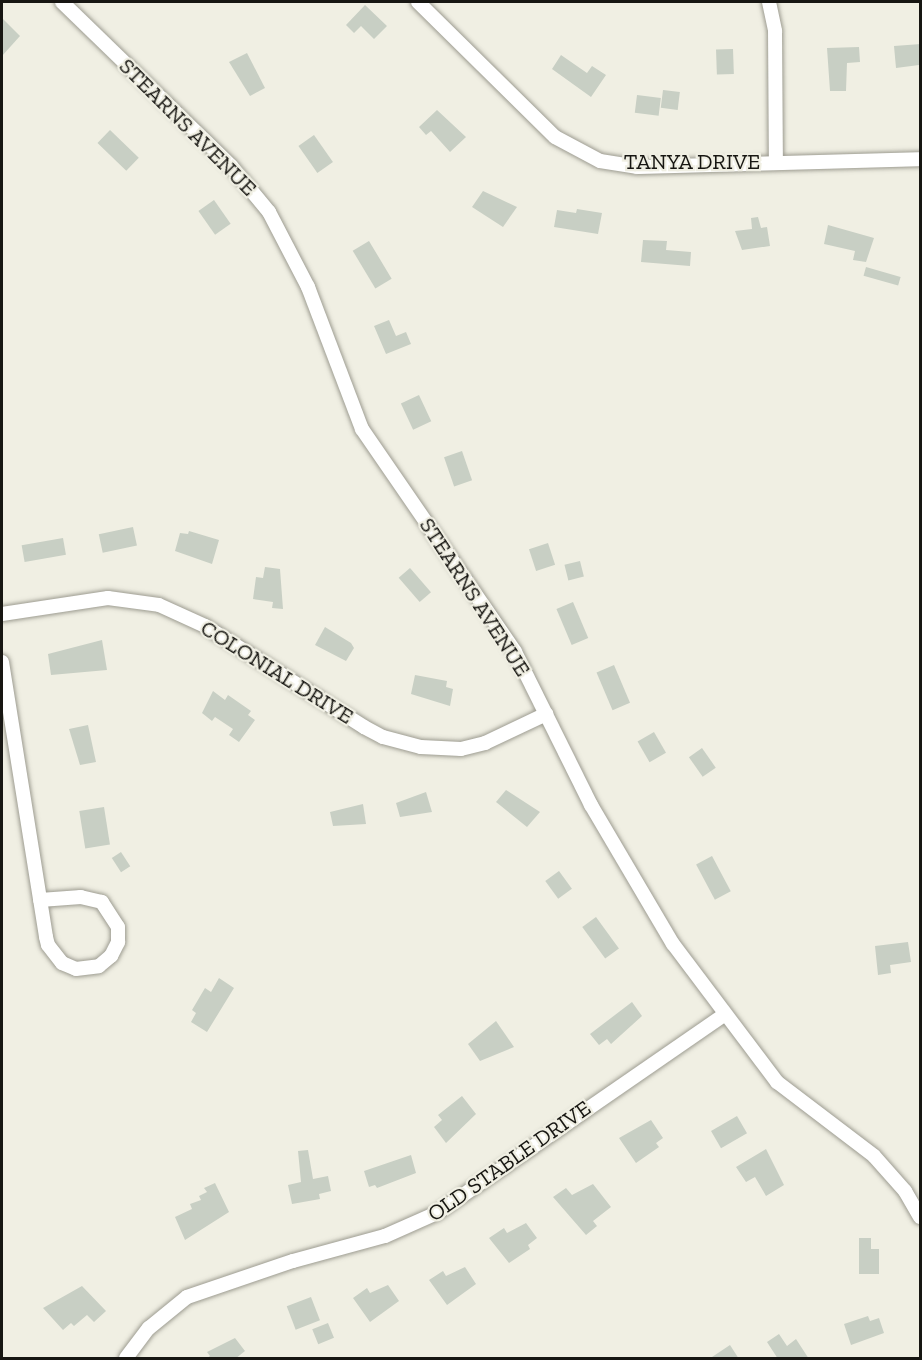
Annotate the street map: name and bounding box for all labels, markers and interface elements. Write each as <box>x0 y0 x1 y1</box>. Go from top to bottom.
street label: STEARNS AVENUE <box>114 53 262 201</box>
street label: TANYA DRIVE <box>623 149 761 175</box>
street label: STEARNS AVENUE <box>414 513 536 681</box>
street label: COLONIAL DRIVE <box>196 614 358 730</box>
street label: OLD STABLE DRIVE <box>422 1095 596 1227</box>

